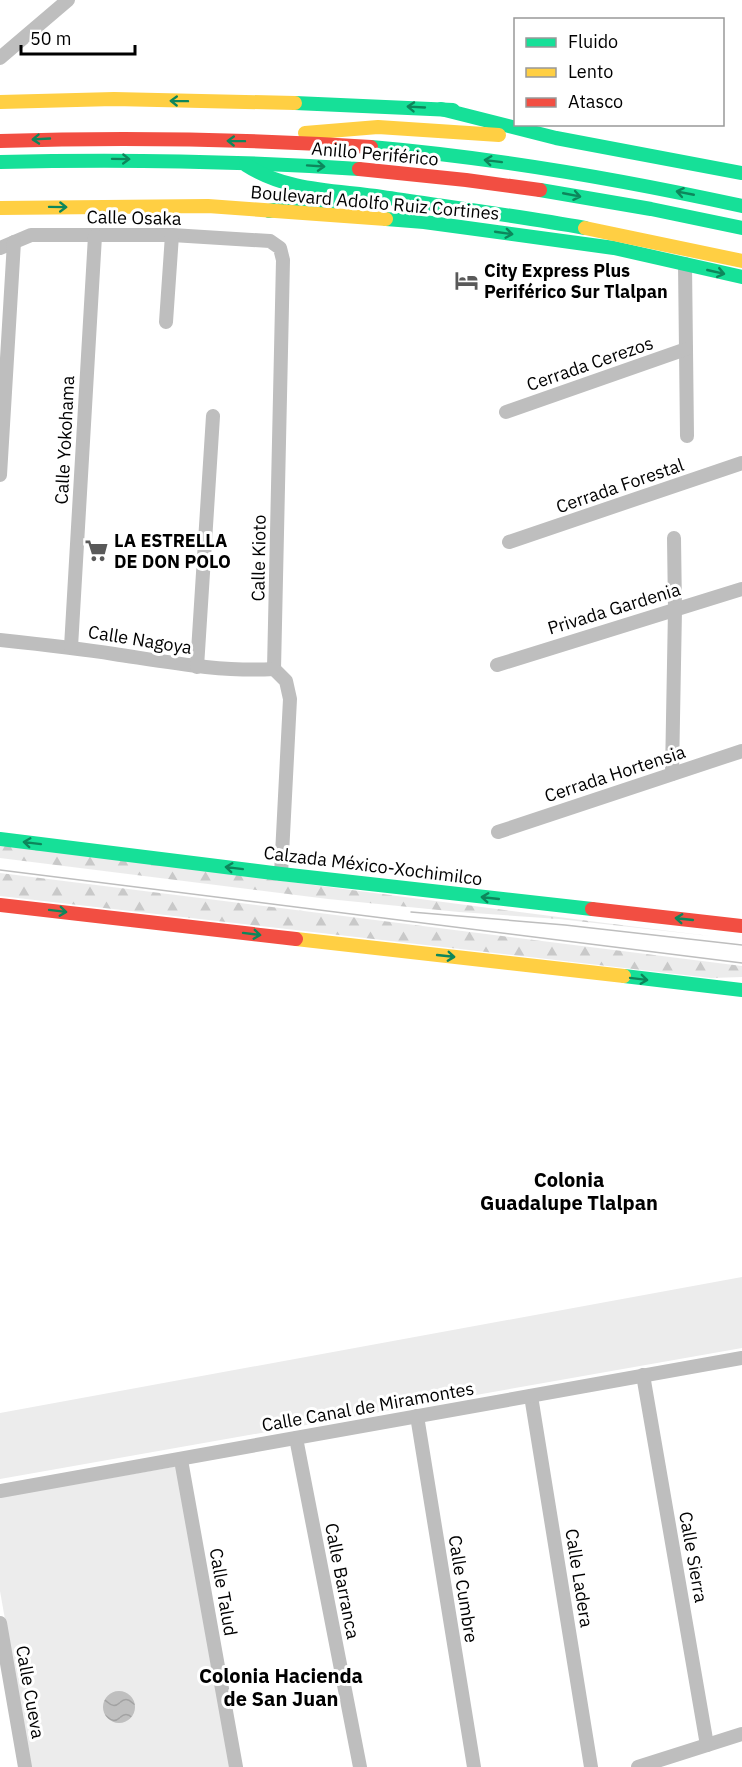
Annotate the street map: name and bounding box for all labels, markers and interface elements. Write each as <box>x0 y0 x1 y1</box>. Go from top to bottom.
scale bar <box>21 18 135 56</box>
legend <box>514 18 724 126</box>
text: 50 m <box>30 27 72 50</box>
text: Fluido <box>568 30 618 53</box>
text: Lento <box>568 60 613 83</box>
text: Atasco <box>568 90 623 113</box>
one-way arrow <box>169 95 189 106</box>
one-way arrow <box>406 102 426 113</box>
one-way arrow <box>31 134 51 145</box>
one-way arrow <box>226 135 246 146</box>
street label: Anillo Periférico <box>310 136 440 171</box>
one-way arrow <box>111 153 131 165</box>
one-way arrow <box>483 156 503 167</box>
one-way arrow <box>306 161 326 172</box>
street label: Boulevard Adolfo Ruiz Cortines <box>250 180 500 225</box>
one-way arrow <box>676 187 695 198</box>
one-way arrow <box>562 190 582 201</box>
one-way arrow <box>48 201 68 213</box>
street label: Calle Osaka <box>86 205 182 230</box>
one-way arrow <box>494 228 513 239</box>
place label: City Express Plus Periférico Sur Tlalpan <box>484 259 668 303</box>
one-way arrow <box>707 266 726 278</box>
hotel icon: City Express Plus Periférico Sur Tlalpan <box>453 268 479 294</box>
street label: Cerrada Cerezos <box>523 331 656 396</box>
street label: Calle Yokohama <box>50 375 79 505</box>
street label: Cerrada Forestal <box>553 453 687 518</box>
street label: Calle Kioto <box>246 514 271 602</box>
place label: LA ESTRELLA DE DON POLO <box>114 529 231 573</box>
supermarket icon: LA ESTRELLA DE DON POLO <box>83 538 109 564</box>
street label: Privada Gardenia <box>545 577 683 640</box>
street label: Calle Nagoya <box>87 620 194 659</box>
street label: Cerrada Hortensia <box>541 740 689 807</box>
one-way arrow <box>23 837 42 848</box>
street label: Calzada México-Xochimilco <box>262 841 484 890</box>
one-way arrow <box>224 863 244 874</box>
one-way arrow <box>481 892 500 903</box>
one-way arrow <box>48 906 68 917</box>
one-way arrow <box>674 914 694 925</box>
one-way arrow <box>241 929 261 940</box>
one-way arrow <box>435 950 455 961</box>
one-way arrow <box>629 973 649 984</box>
district label: Colonia Guadalupe Tlalpan <box>480 1166 658 1216</box>
street label: Calle Canal de Miramontes <box>260 1377 476 1437</box>
street label: Calle Sierra <box>674 1510 713 1605</box>
street label: Calle Barranca <box>320 1521 365 1641</box>
street label: Calle Ladera <box>560 1527 599 1629</box>
street label: Calle Cumbre <box>444 1534 483 1644</box>
street label: Calle Talud <box>204 1546 243 1638</box>
street label: Calle Cueva <box>11 1644 50 1741</box>
district label: Colonia Hacienda de San Juan <box>199 1662 363 1712</box>

